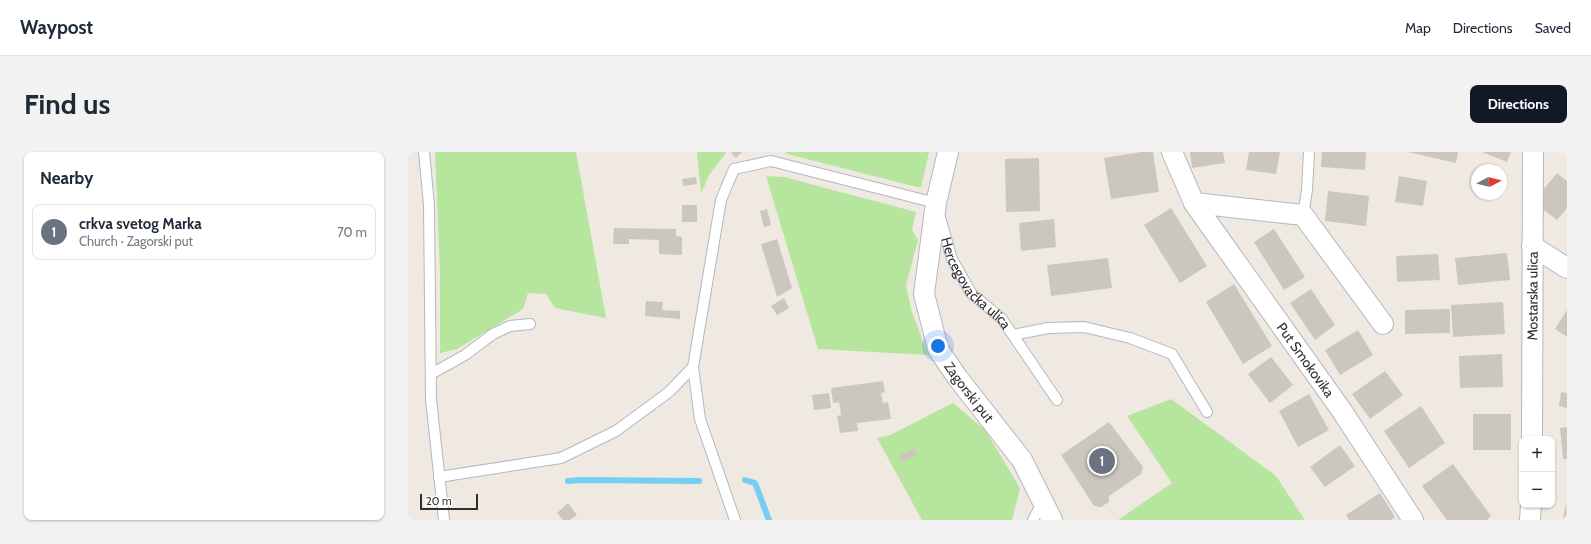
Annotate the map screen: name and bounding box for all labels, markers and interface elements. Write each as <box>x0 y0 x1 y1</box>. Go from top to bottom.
text: Waypost <box>20 16 93 39</box>
text: Map <box>1405 19 1431 37</box>
text: Directions <box>1453 19 1513 37</box>
text: Saved <box>1535 19 1571 37</box>
button: Directions <box>1470 85 1567 123</box>
text: Find us <box>24 87 110 121</box>
north arrow <box>1471 164 1507 200</box>
text: Nearby <box>40 168 93 188</box>
text: crkva svetog Marka <box>79 215 202 233</box>
text: 1 <box>52 224 56 240</box>
text: 70 m <box>337 224 367 240</box>
text: Church · Zagorski put <box>79 233 193 249</box>
street label: Hercegovačka ulica <box>937 235 1015 333</box>
street label: Mostarska ulica <box>1523 251 1542 341</box>
street label: Put Smokovika <box>1273 319 1338 401</box>
your location <box>928 336 948 356</box>
street label: Zagorski put <box>940 358 998 426</box>
map controls <box>1519 436 1555 508</box>
button: + <box>1519 436 1555 472</box>
pin: 1 <box>1089 446 1115 476</box>
button: − <box>1519 472 1555 508</box>
scale bar <box>420 492 478 511</box>
text: 20 m <box>426 494 452 508</box>

